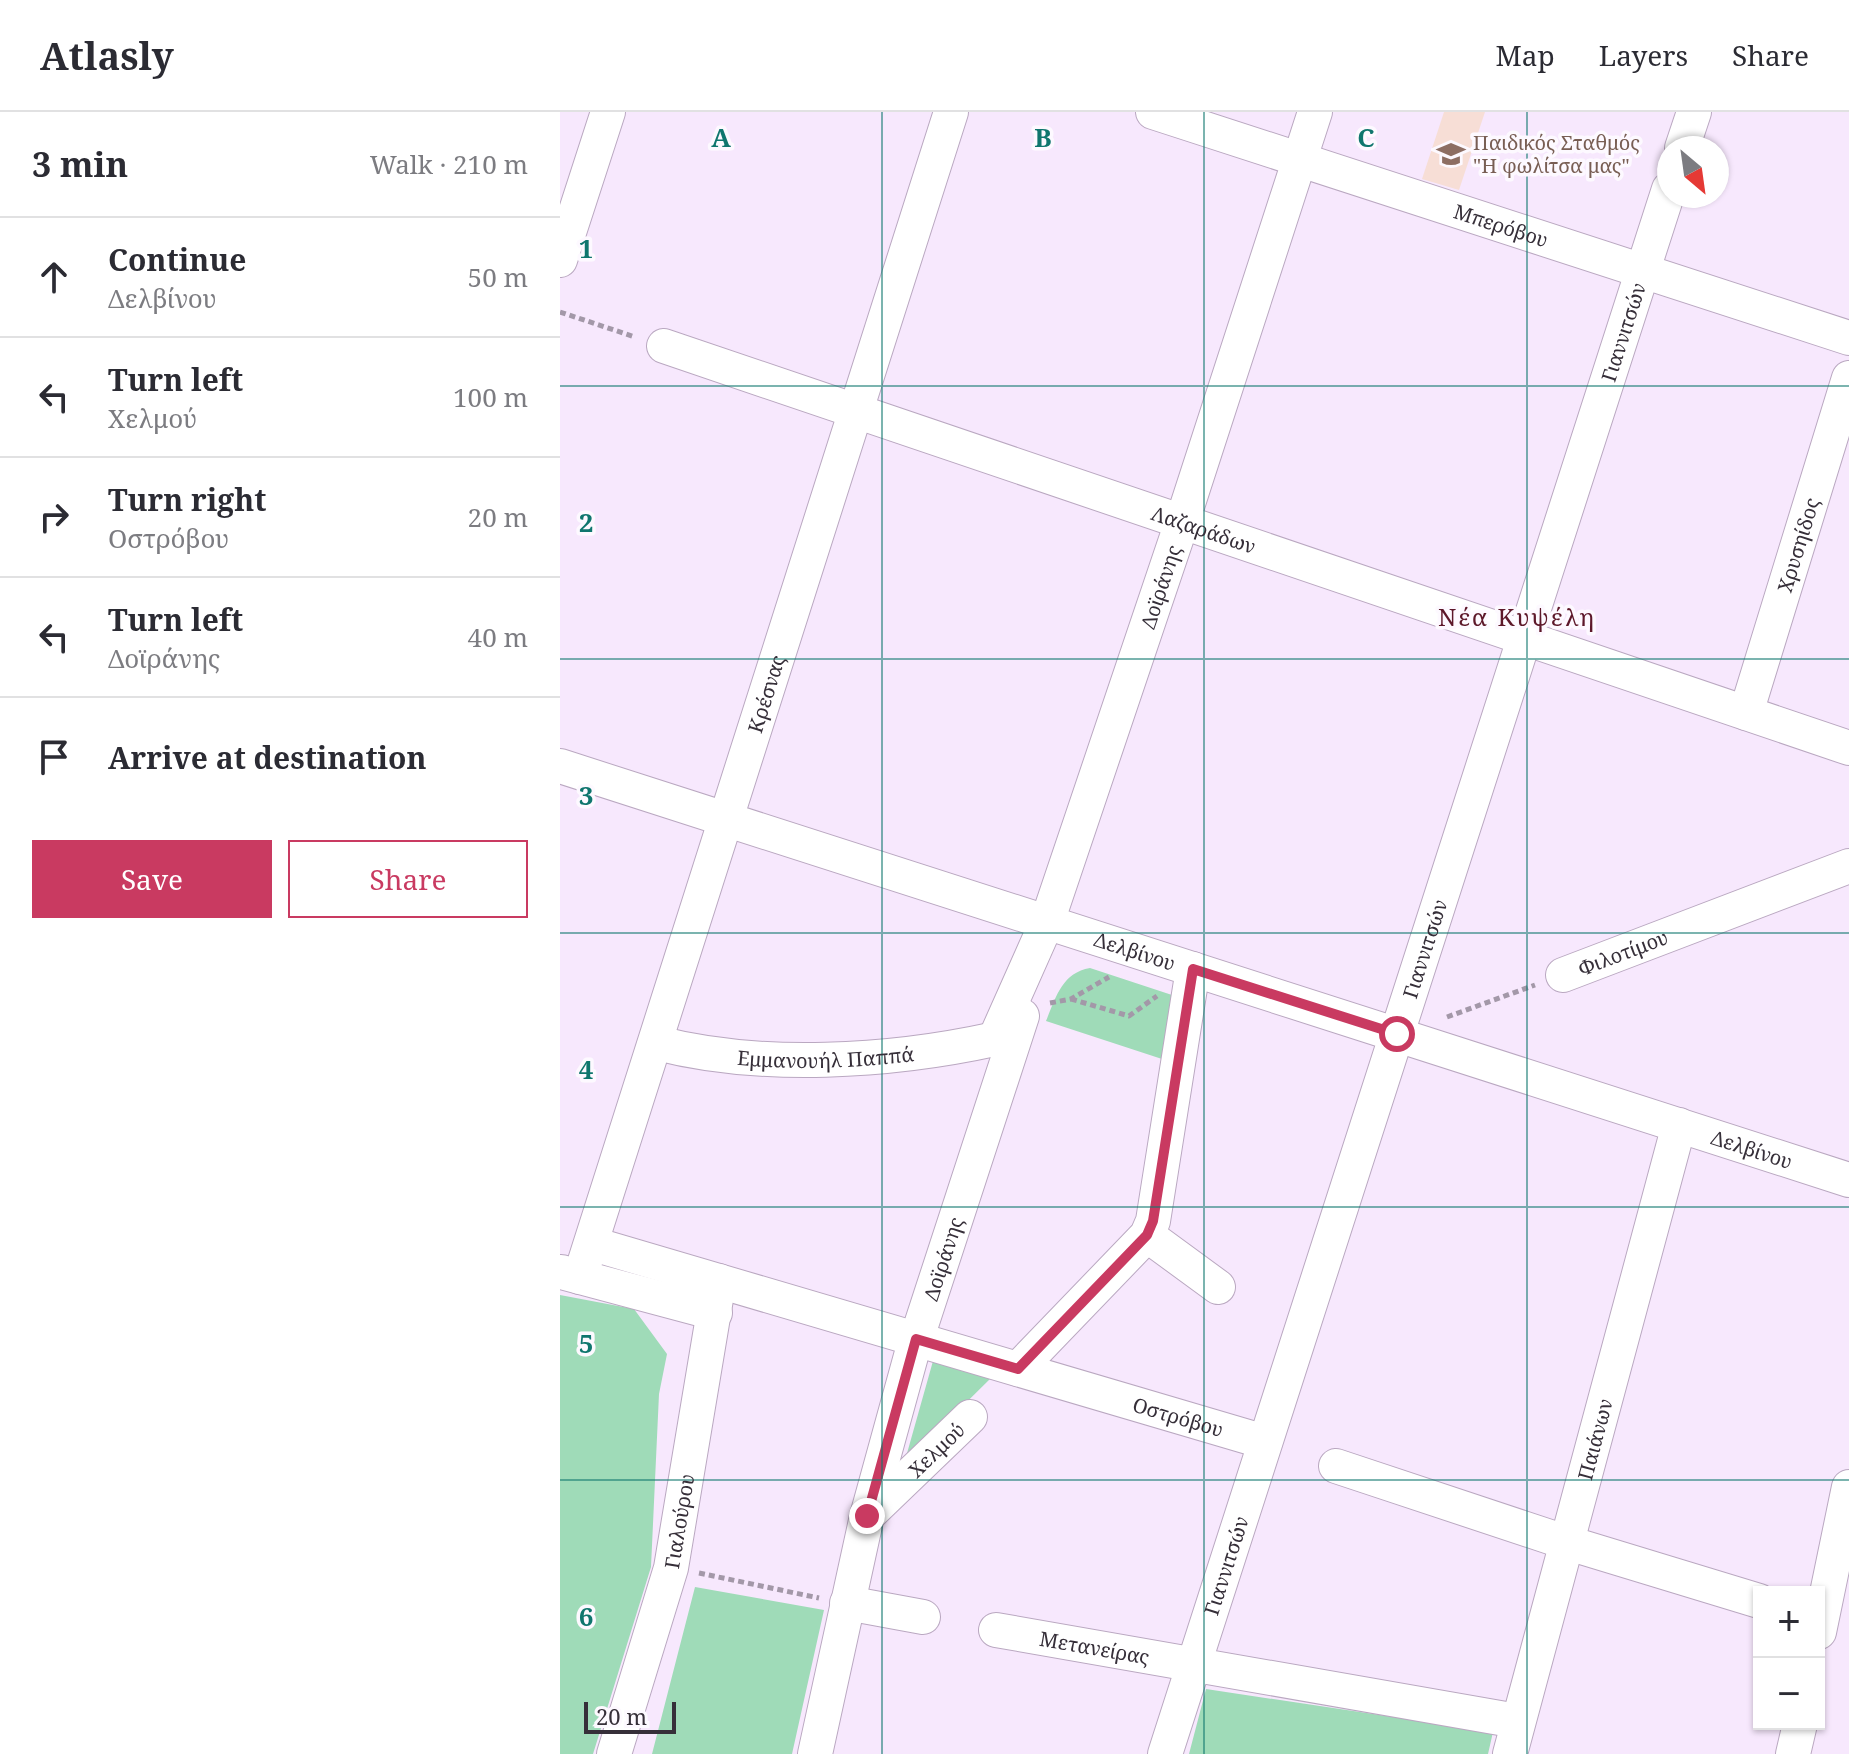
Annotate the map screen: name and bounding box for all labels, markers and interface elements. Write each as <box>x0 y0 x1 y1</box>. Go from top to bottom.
text: Atlasly <box>40 29 174 81</box>
text: Map <box>1496 36 1555 74</box>
text: Layers <box>1599 36 1688 74</box>
text: Share <box>1732 36 1809 74</box>
text: A <box>711 119 731 155</box>
text: B <box>1034 119 1052 155</box>
text: C <box>1357 119 1375 155</box>
place label: Παιδικός Σταθμός "Η φωλίτσα μας" <box>1473 129 1640 179</box>
north arrow <box>1657 136 1729 208</box>
school or university icon: Παιδικός Σταθμός "Η φωλίτσα μας" <box>1436 139 1466 169</box>
text: 3 min <box>32 141 128 187</box>
text: Walk · 210 m <box>370 146 528 182</box>
street label: Μπερόβου <box>1451 197 1552 253</box>
text: 1 <box>579 230 593 266</box>
text: Continue <box>108 239 246 280</box>
icon: ahead <box>32 255 76 299</box>
text: 50 m <box>468 259 528 295</box>
street label: Γιαννιτσών <box>1594 279 1652 385</box>
text: Δελβίνου <box>108 280 216 316</box>
text: Turn left <box>108 359 243 400</box>
icon: left <box>32 375 76 419</box>
text: 100 m <box>453 379 528 415</box>
text: Χελμού <box>108 400 197 436</box>
text: Turn right <box>108 479 266 520</box>
street label: Χρυσηίδος <box>1770 494 1825 595</box>
icon: right <box>32 495 76 539</box>
text: 20 m <box>468 499 528 535</box>
street label: Λαζαράδων <box>1148 499 1259 559</box>
text: 2 <box>579 504 593 540</box>
text: Οστρόβου <box>108 520 229 556</box>
street label: Δοϊράνης <box>1134 541 1187 632</box>
text: Turn left <box>108 599 243 640</box>
district label: Νέα Κυψέλη <box>1438 600 1596 633</box>
icon: left <box>32 615 76 659</box>
text: 40 m <box>468 619 528 655</box>
text: Δοϊράνης <box>108 640 220 676</box>
street label: Κρέσνας <box>741 651 791 736</box>
icon: arrive <box>32 735 76 779</box>
text: Arrive at destination <box>108 737 427 778</box>
text: 3 <box>579 777 593 813</box>
button: Save <box>32 840 272 918</box>
button: Share <box>288 840 528 918</box>
street label: Γιαννιτσών <box>1396 896 1453 1002</box>
street label: Φιλοτίμου <box>1574 923 1672 982</box>
street label: Δελβίνου <box>1091 925 1179 976</box>
route start <box>1379 1016 1415 1052</box>
street label: Εμμανουήλ Παππά <box>736 1040 916 1074</box>
text: 4 <box>579 1051 594 1087</box>
street label: Δελβίνου <box>1708 1123 1796 1174</box>
street label: Δοϊράνης <box>917 1213 969 1304</box>
text: 5 <box>579 1325 593 1361</box>
street label: Οστρόβου <box>1130 1390 1227 1443</box>
street label: Παιάνων <box>1571 1395 1618 1483</box>
street label: Χελμού <box>902 1416 970 1483</box>
street label: Γιαλούρου <box>658 1472 700 1571</box>
route end <box>849 1498 885 1534</box>
street label: Γιαννιτσών <box>1197 1513 1254 1618</box>
map controls <box>1753 1586 1825 1730</box>
button: + <box>1753 1586 1825 1658</box>
text: 6 <box>579 1598 593 1634</box>
street label: Μετανείρας <box>1038 1624 1151 1670</box>
button: − <box>1753 1658 1825 1730</box>
scale bar <box>584 1698 676 1734</box>
text: 20 m <box>596 1701 647 1731</box>

